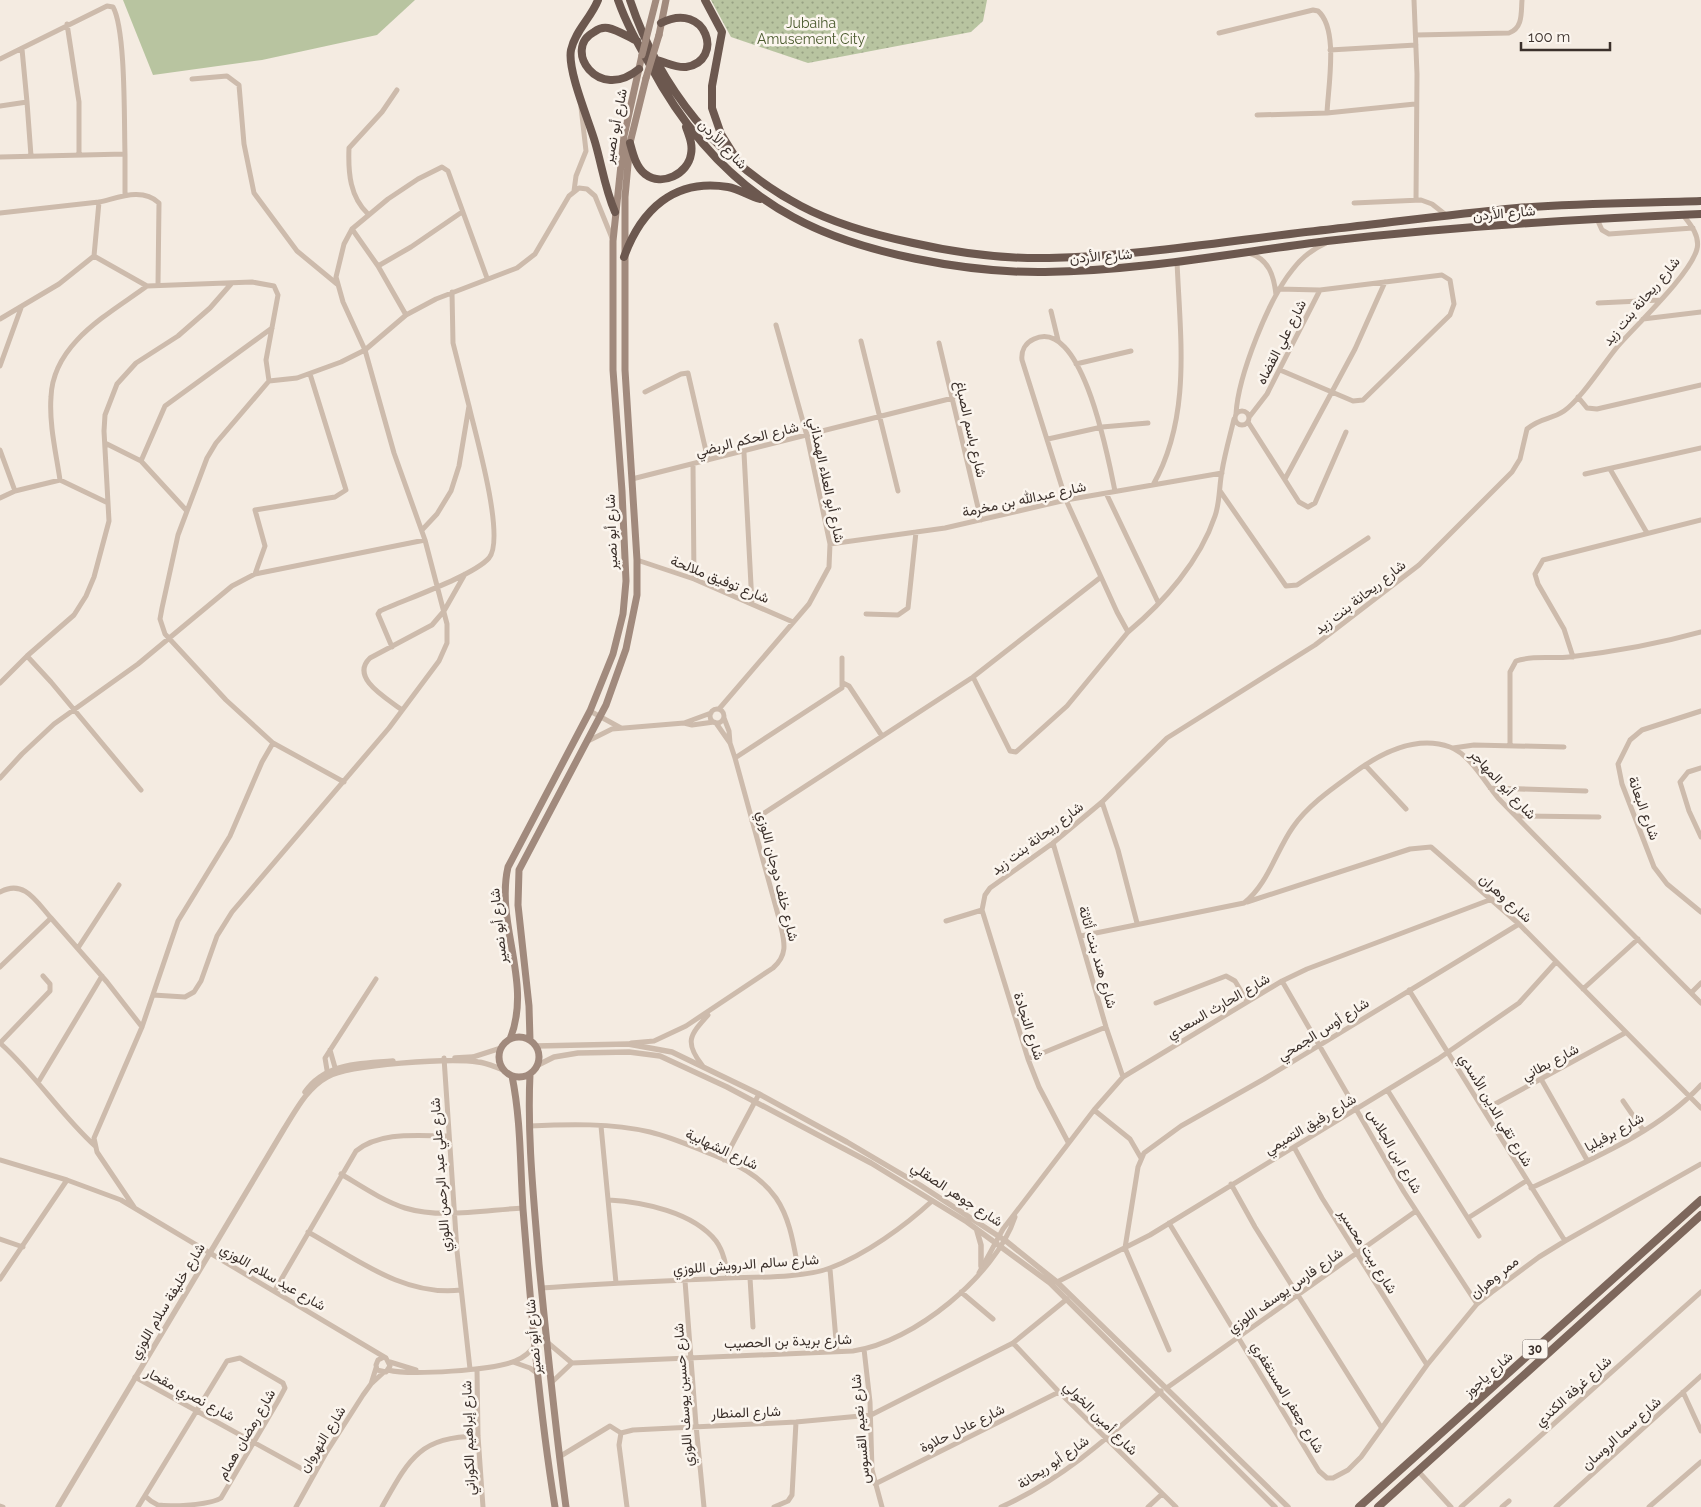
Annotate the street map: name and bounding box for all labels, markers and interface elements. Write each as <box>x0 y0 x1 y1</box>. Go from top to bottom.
park label: Jubaiha Amusement City <box>757 15 865 47</box>
scale bar <box>1521 20 1610 52</box>
text: 100 m <box>1528 28 1570 46</box>
street label: شارع أبو نصير <box>600 87 633 166</box>
street label: شارع الأردن <box>693 116 751 174</box>
street label: شارع الأردن <box>1472 202 1536 227</box>
street label: شارع الأردن <box>1069 246 1133 269</box>
street label: شارع ريحانة بنت زيد <box>1599 253 1685 351</box>
street label: شارع علي القضاه <box>1253 297 1313 389</box>
street label: شارع باسم الصباغ <box>949 379 990 480</box>
street label: شارع أبو العلاء الهمذاني <box>802 416 848 545</box>
street label: شارع الحكم الربضي <box>694 418 801 463</box>
street label: شارع عبدالله بن مخرمة <box>961 478 1088 523</box>
street label: شارع أبو نصير <box>602 494 623 571</box>
street label: شارع توفيق ملالحة <box>667 552 772 609</box>
street label: شارع ريحانة بنت زيد <box>1311 557 1410 640</box>
street label: شارع أبو المهاجر <box>1464 745 1539 824</box>
street label: شارع البعانة <box>1622 774 1663 843</box>
street label: شارع ريحانة بنت زيد <box>988 798 1088 880</box>
street label: شارع خلف دوجان اللوزي <box>750 809 802 944</box>
street label: شارع وهران <box>1475 870 1535 928</box>
street label: شارع أبو نصير <box>486 887 513 966</box>
street label: شارع هند بنت أثاثة <box>1073 904 1120 1011</box>
street label: شارع الحارث السعدي <box>1164 970 1274 1045</box>
street label: شارع النجادة <box>1008 990 1047 1063</box>
street label: شارع أوس الجمحي <box>1274 994 1374 1067</box>
street label: شارع بطاني <box>1519 1040 1583 1087</box>
street label: شارع تقي الدين الأسدي <box>1453 1051 1536 1171</box>
street label: شارع رفيق التميمي <box>1261 1090 1361 1161</box>
street label: شارع علي عبد الرحمن اللوزي <box>427 1097 457 1253</box>
street label: شارع ابن الجلاس <box>1362 1106 1426 1197</box>
street label: شارع برفيليا <box>1582 1109 1648 1157</box>
street label: شارع الشهابية <box>682 1125 761 1175</box>
street label: شارع جوهر الصقلي <box>906 1158 1006 1233</box>
street label: شارع بيت محسير <box>1332 1205 1401 1298</box>
street label: شارع خليفة سلام اللوزي <box>126 1240 211 1364</box>
street label: شارع عيد سلام اللوزي <box>215 1240 329 1317</box>
street label: شارع فارس يوسف اللوزي <box>1224 1244 1348 1339</box>
street label: شارع سالم الدرويش اللوزي <box>672 1251 820 1281</box>
street label: ممر وهران <box>1467 1253 1522 1302</box>
street label: شارع أبو نصير <box>522 1298 547 1377</box>
street label: شارع حسين يوسف اللوزي <box>670 1322 700 1467</box>
street label: شارع بريدة بن الحصيب <box>724 1331 852 1354</box>
street label: شارع جعفر المستغفري <box>1245 1338 1328 1458</box>
road number: 30 <box>1522 1340 1548 1358</box>
street label: شارع ياجوز <box>1460 1348 1518 1403</box>
street label: شارع غرفة الكندي <box>1532 1353 1617 1432</box>
street label: شارع نصري مقحار <box>140 1363 237 1428</box>
street label: شارع نعيم القسوس <box>847 1373 876 1485</box>
street label: شارع أمين الخولي <box>1058 1378 1141 1461</box>
street label: شارع إبراهيم الكوراني <box>458 1380 482 1496</box>
street label: شارع رمضان همام <box>214 1386 281 1483</box>
street label: شارع سما الروسان <box>1578 1393 1666 1475</box>
street label: شارع عادل حلاوة <box>917 1401 1008 1458</box>
street label: شارع النهروان <box>295 1403 351 1477</box>
street label: شارع المنطار <box>710 1403 781 1424</box>
street label: شارع أبو ريحانة <box>1014 1432 1093 1494</box>

